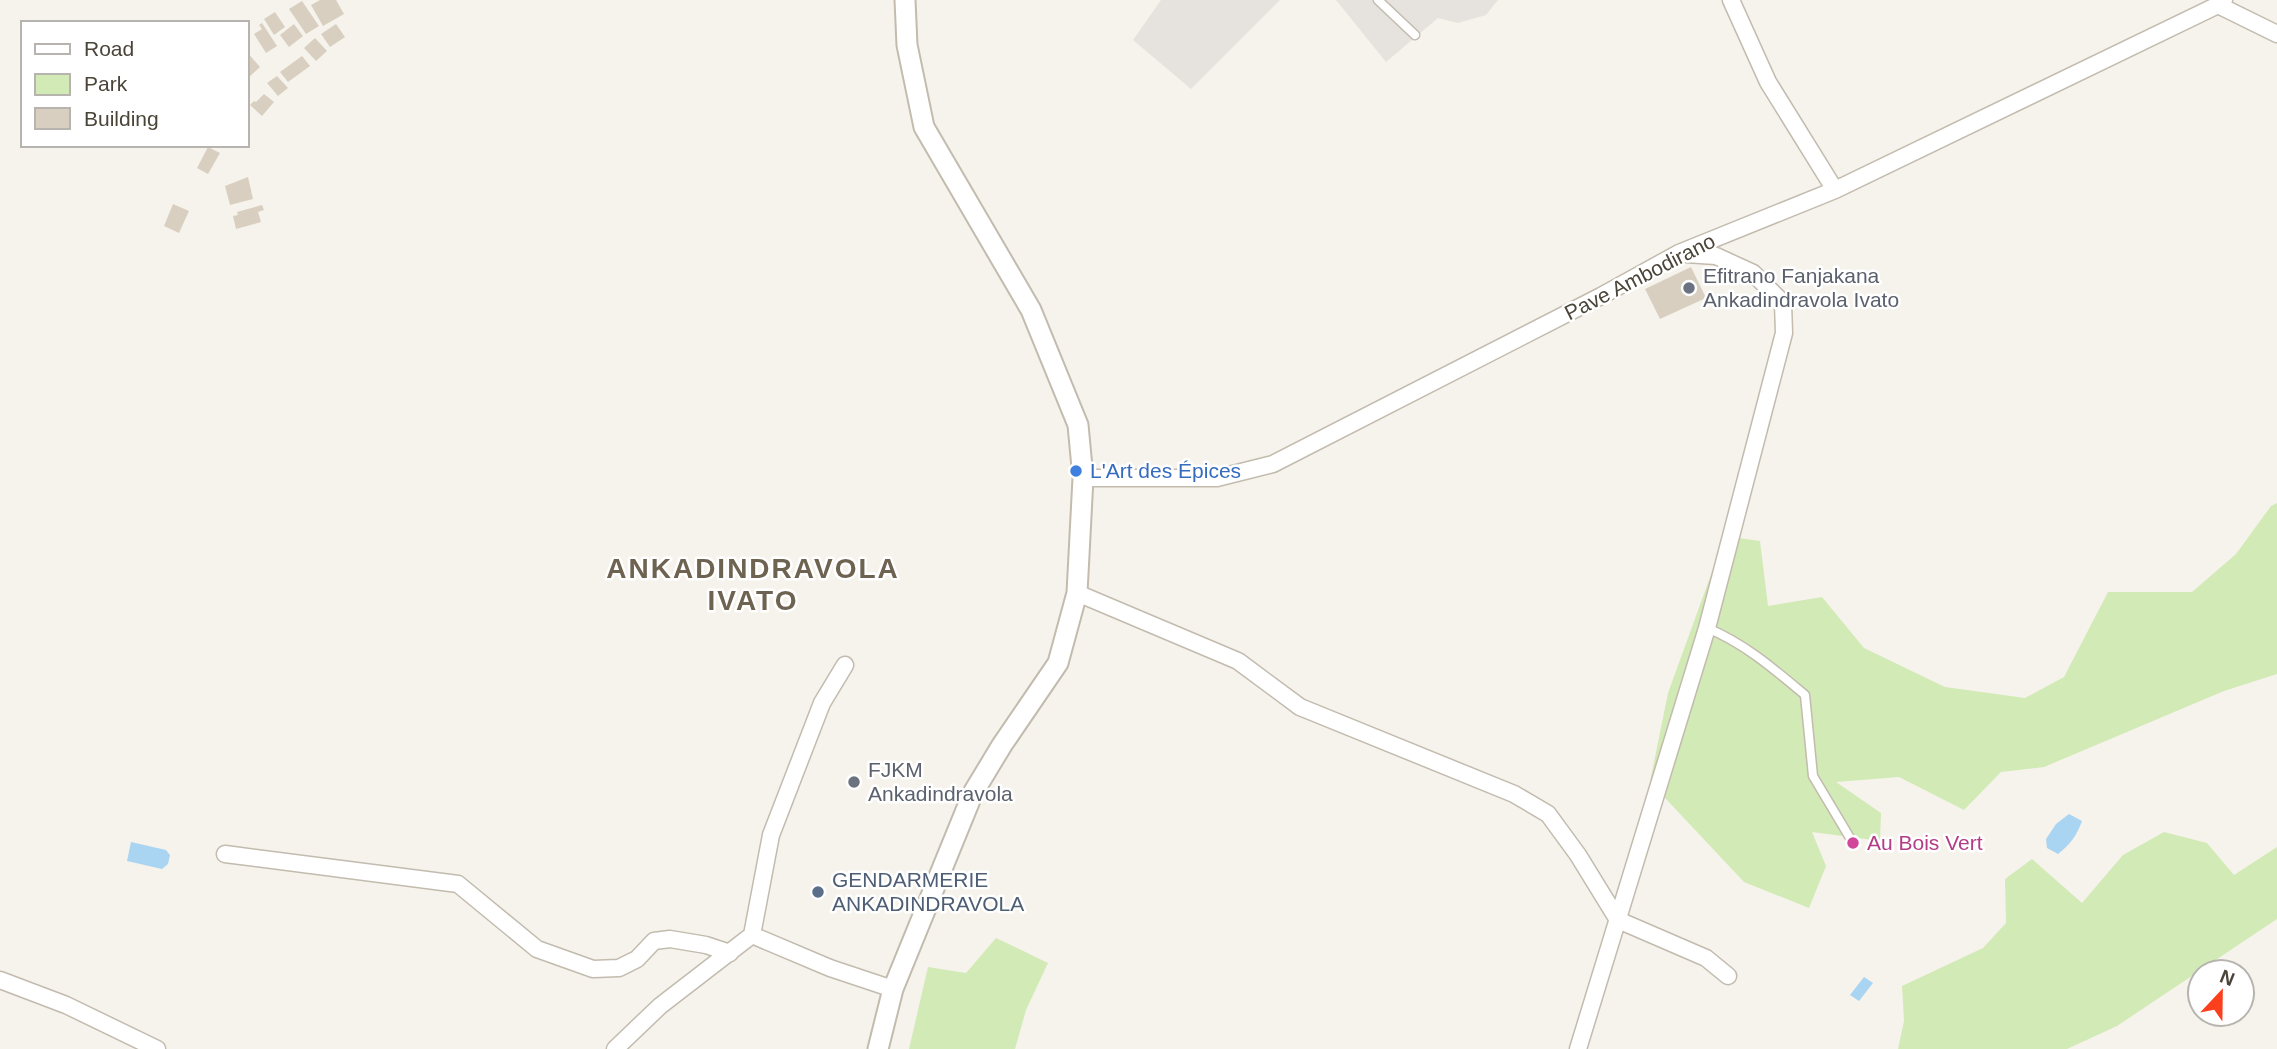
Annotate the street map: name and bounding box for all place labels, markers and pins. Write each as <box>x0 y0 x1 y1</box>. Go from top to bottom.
place label: Efitrano Fanjakana Ankadindravola Ivato <box>1703 264 1899 311</box>
marker: Efitrano Fanjakana Ankadindravola Ivato <box>1681 280 1697 296</box>
place label: L'Art des Épices <box>1090 459 1241 482</box>
marker: L'Art des Épices <box>1068 463 1084 479</box>
place label: FJKM Ankadindravola <box>868 758 1013 805</box>
marker: FJKM Ankadindravola <box>846 774 862 790</box>
place label: Au Bois Vert <box>1867 831 1983 854</box>
marker: Au Bois Vert <box>1845 835 1861 851</box>
place label: GENDARMERIE ANKADINDRAVOLA <box>832 868 1024 915</box>
marker: GENDARMERIE ANKADINDRAVOLA <box>810 884 826 900</box>

